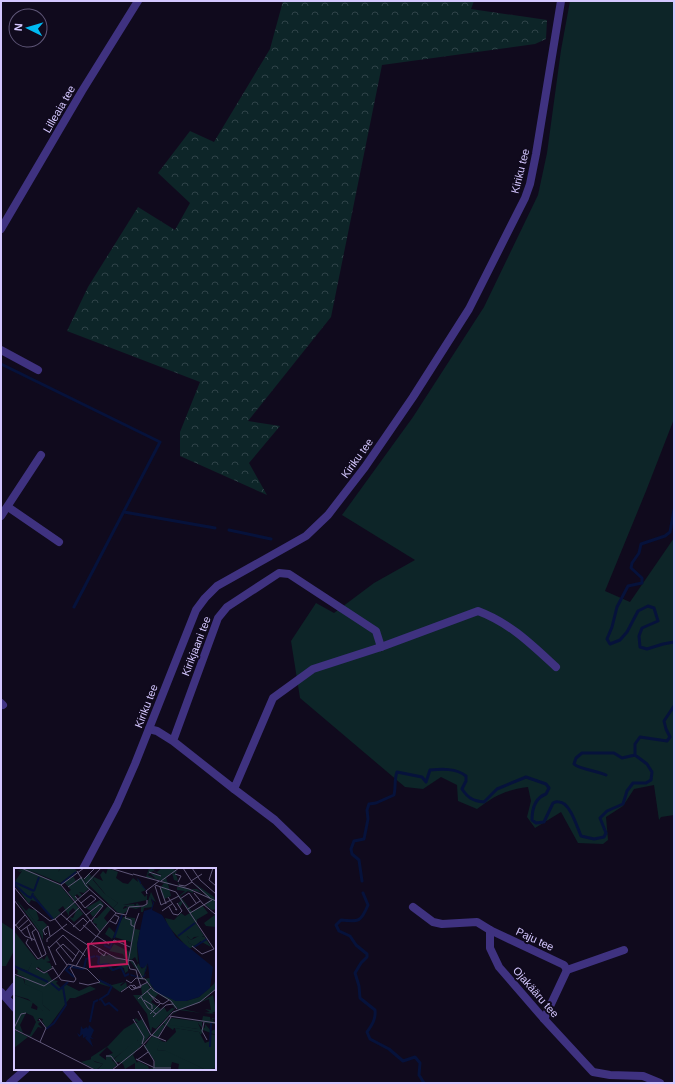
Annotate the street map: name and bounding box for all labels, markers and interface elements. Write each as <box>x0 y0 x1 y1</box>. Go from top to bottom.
north arrow <box>8 8 48 48</box>
text: N <box>12 23 24 32</box>
street label: Lilleaia tee <box>41 83 77 135</box>
street label: Kiriku tee <box>509 147 531 195</box>
street label: Kiriku tee <box>339 436 375 480</box>
street label: Kirikjaani tee <box>179 614 213 678</box>
street label: Kiriku tee <box>132 682 160 730</box>
inset map <box>14 868 216 1070</box>
street label: Paju tee <box>514 925 556 953</box>
street label: Ojakääru tee <box>511 964 561 1020</box>

